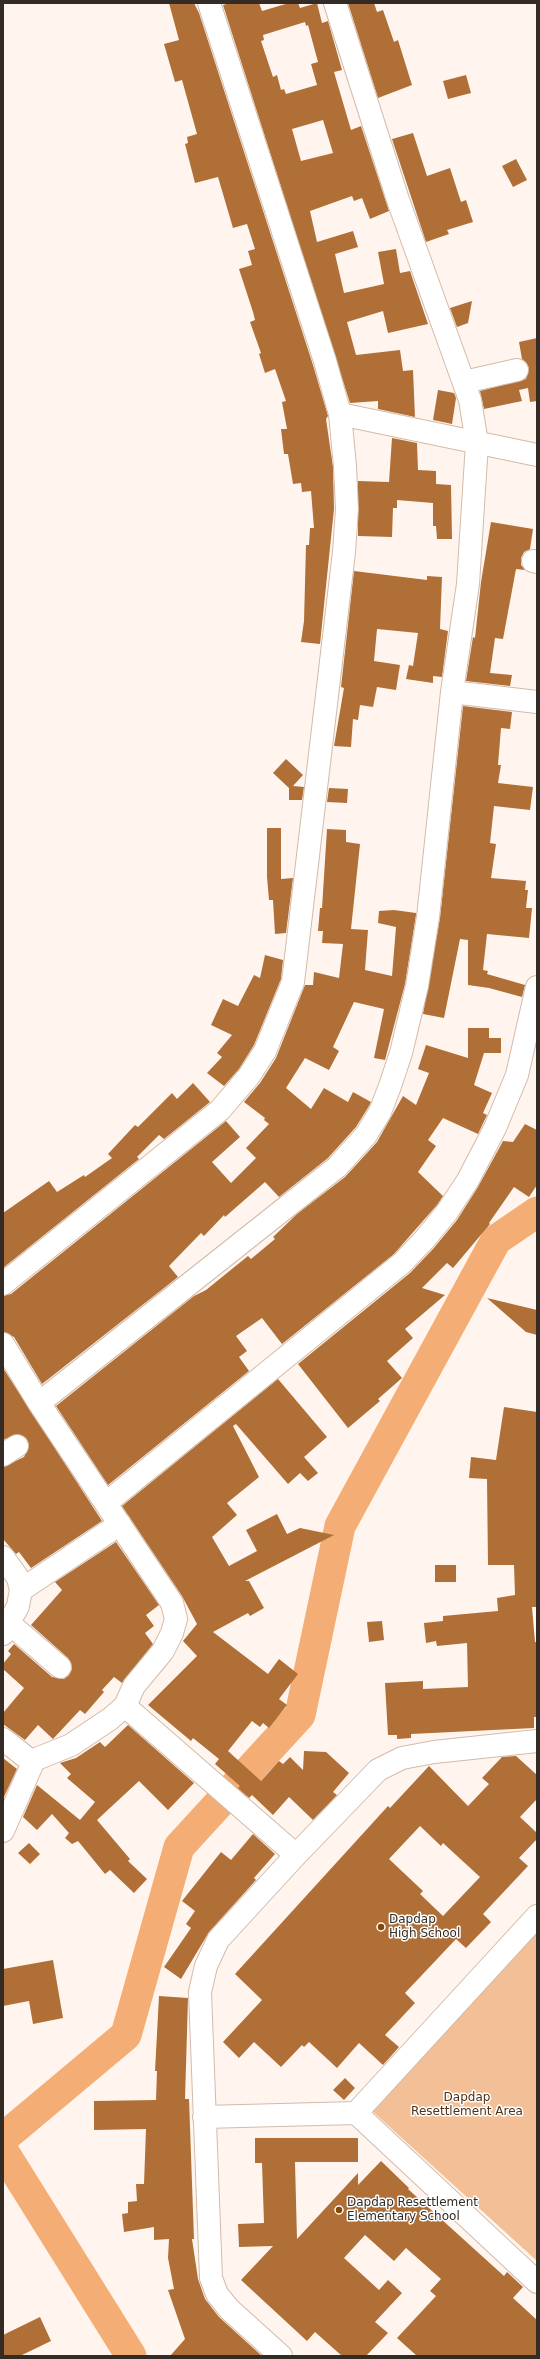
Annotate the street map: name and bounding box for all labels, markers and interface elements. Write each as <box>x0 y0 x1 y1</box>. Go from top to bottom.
place label: Dapdap High School <box>389 1913 460 1941</box>
marker: Dapdap High School <box>376 1922 386 1932</box>
park label: Dapdap Resettlement Area <box>411 2091 523 2119</box>
place label: Dapdap Resettlement Elementary School <box>347 2196 478 2224</box>
marker: Dapdap Resettlement Elementary School <box>334 2205 344 2215</box>

